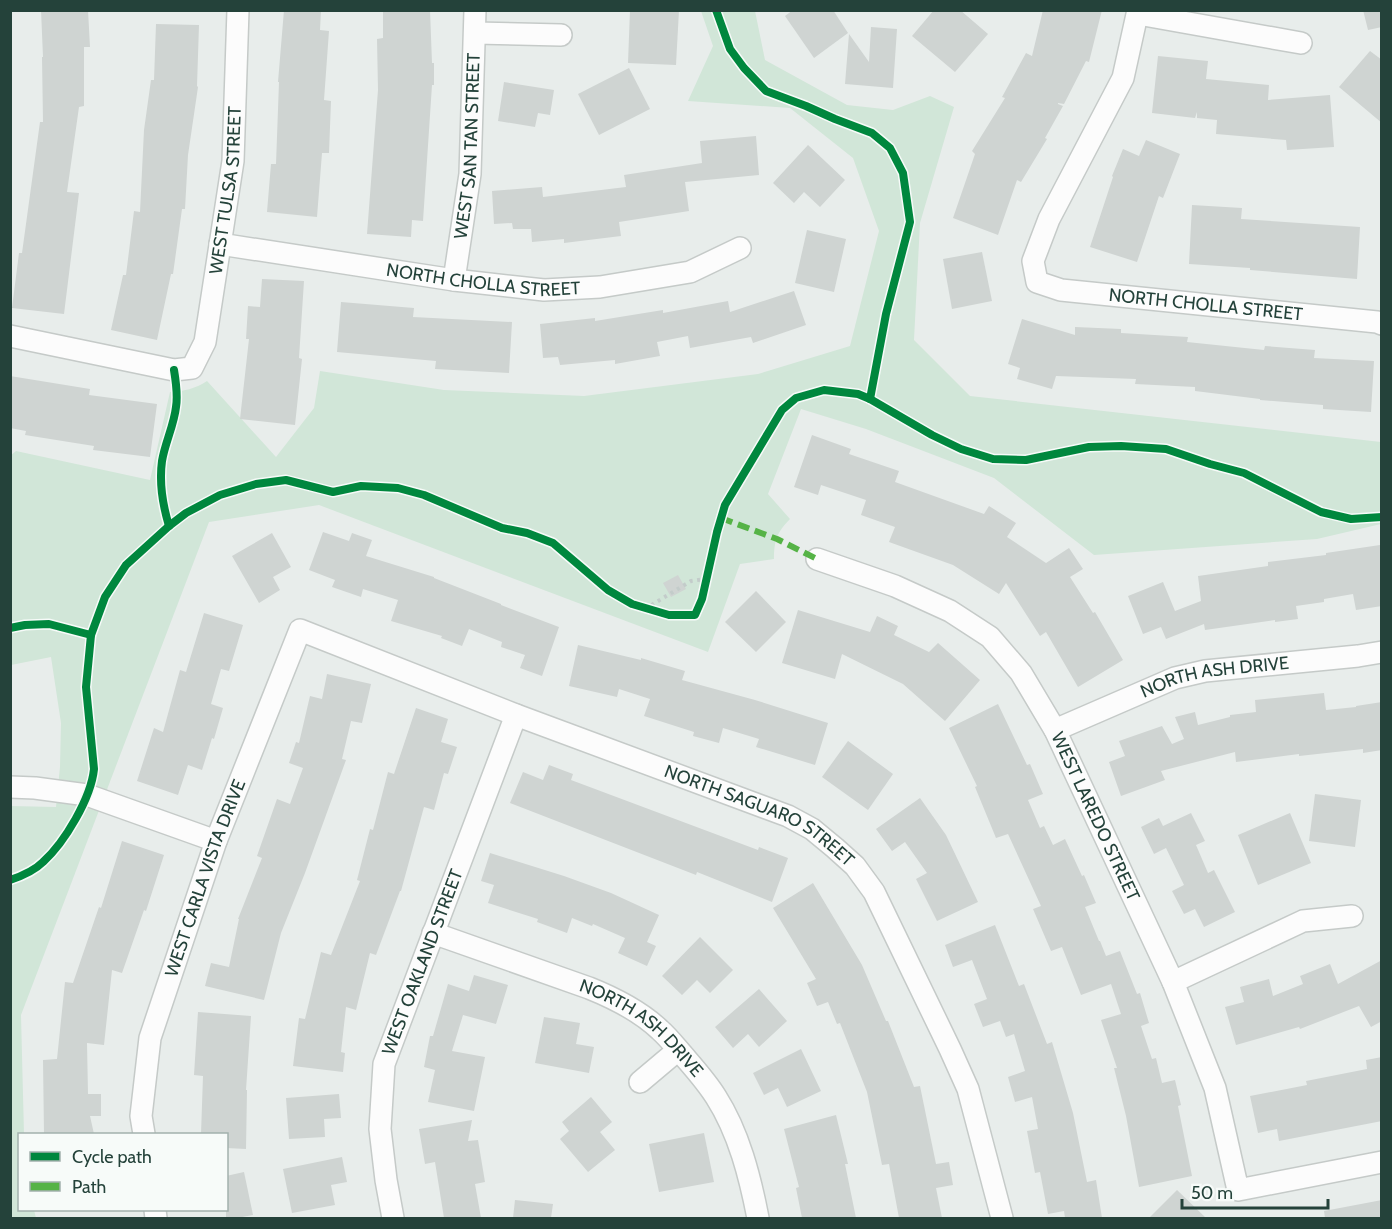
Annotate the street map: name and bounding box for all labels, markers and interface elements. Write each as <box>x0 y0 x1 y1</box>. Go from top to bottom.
street label: WEST SAN TAN STREET <box>449 52 485 240</box>
street label: WEST TULSA STREET <box>205 106 246 276</box>
street label: NORTH CHOLLA STREET <box>385 259 581 301</box>
street label: NORTH CHOLLA STREET <box>1108 284 1304 325</box>
street label: NORTH ASH DRIVE <box>1137 652 1290 703</box>
street label: WEST LAREDO STREET <box>1047 729 1145 905</box>
street label: NORTH SAGUARO STREET <box>661 760 859 871</box>
street label: WEST CARLA VISTA DRIVE <box>160 776 250 980</box>
street label: WEST OAKLAND STREET <box>377 866 468 1058</box>
street label: NORTH ASH DRIVE <box>577 975 708 1081</box>
legend <box>18 1133 228 1211</box>
text: Cycle path <box>72 1146 152 1168</box>
scale bar <box>1182 1172 1328 1210</box>
text: Path <box>72 1176 106 1198</box>
text: 50 m <box>1191 1182 1233 1204</box>

